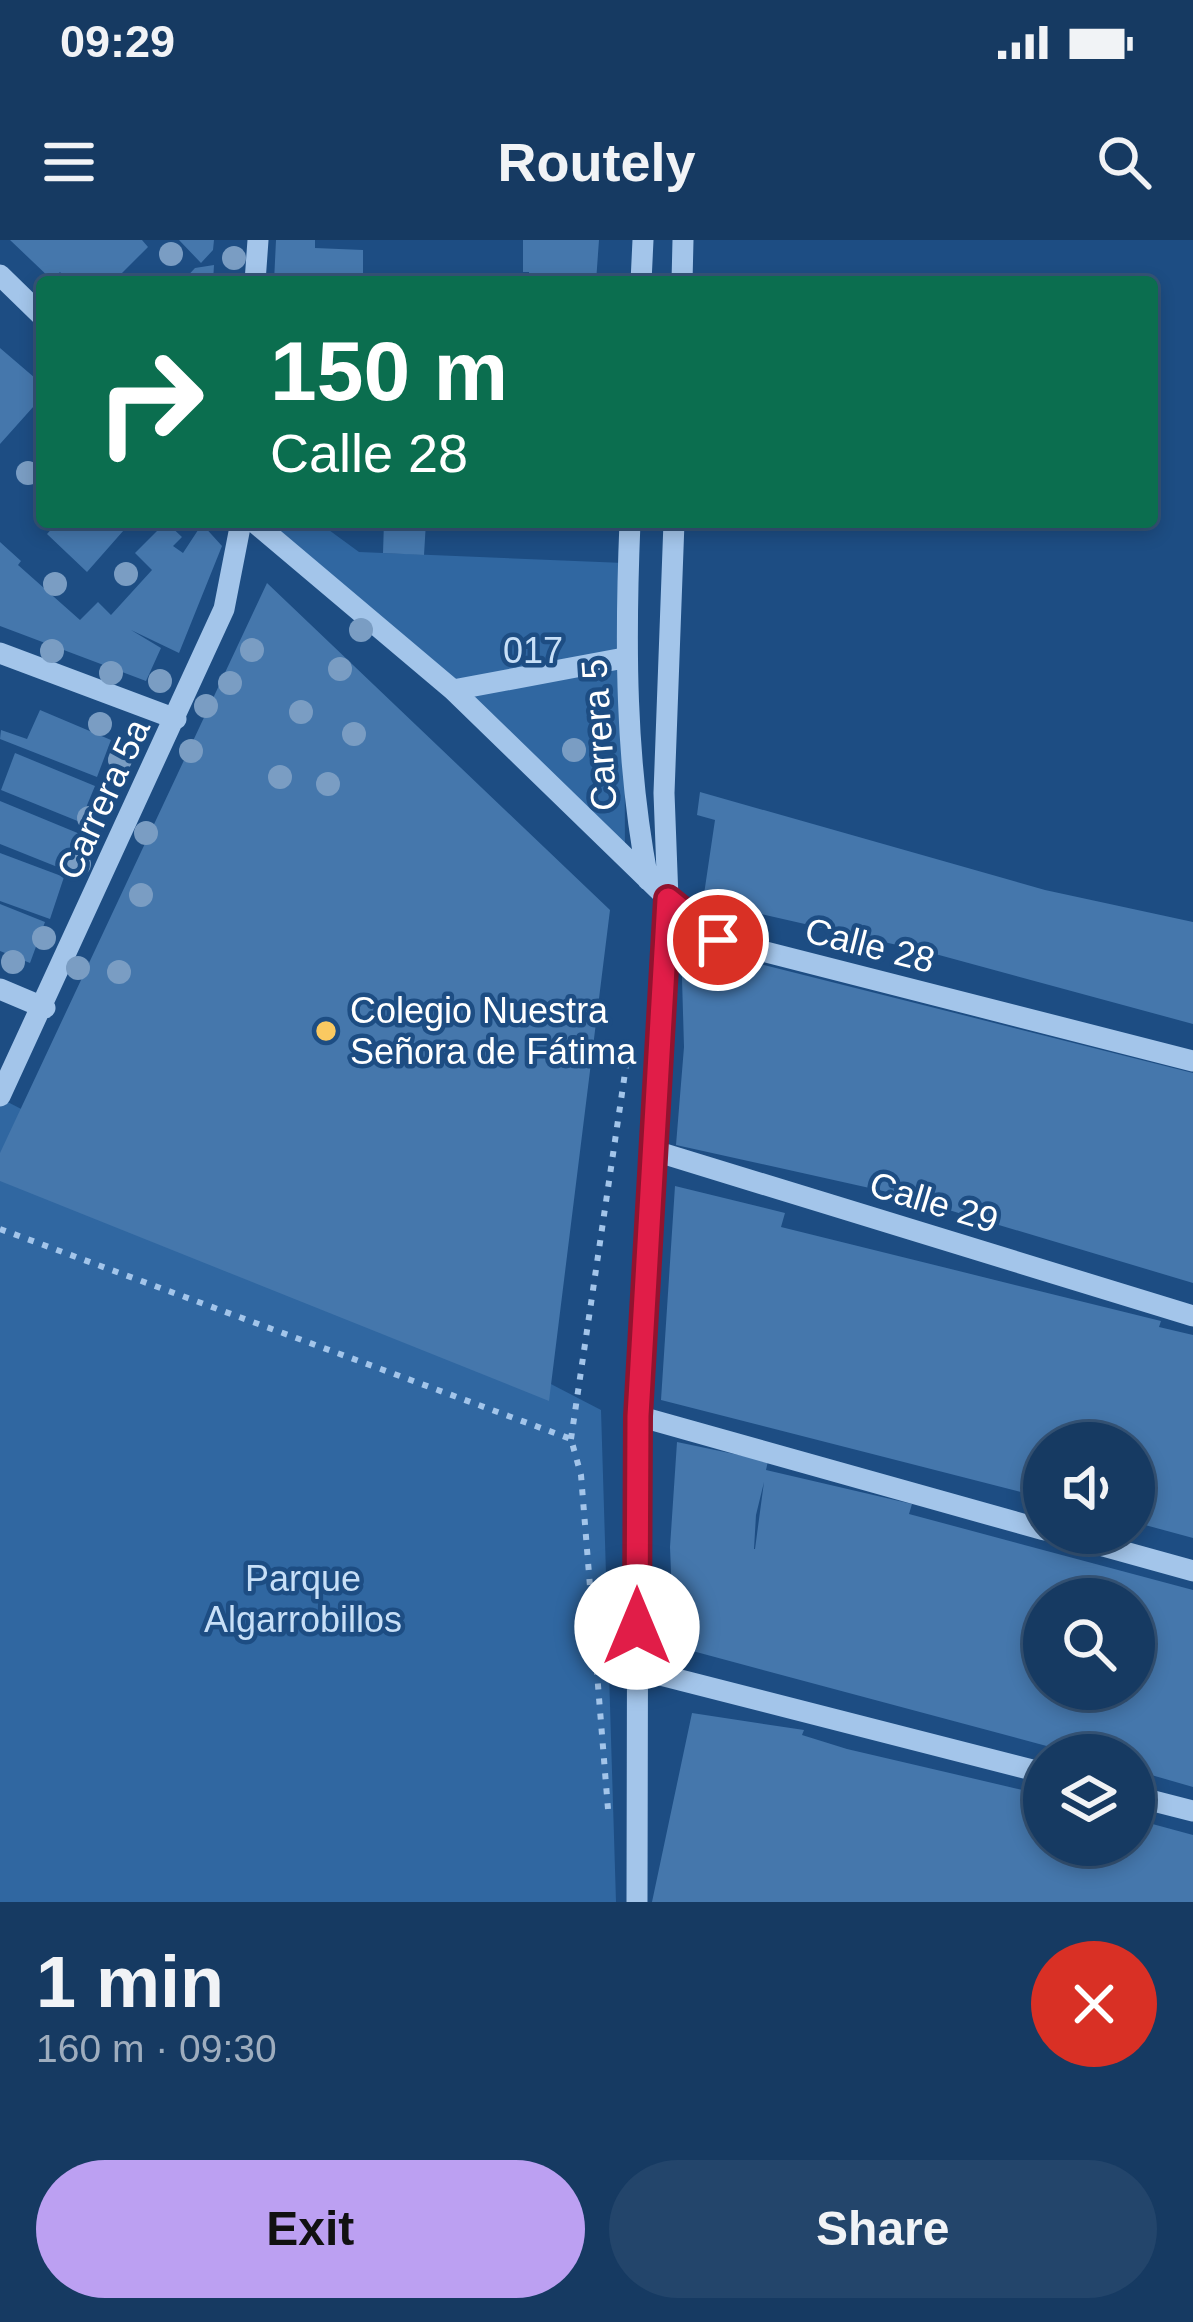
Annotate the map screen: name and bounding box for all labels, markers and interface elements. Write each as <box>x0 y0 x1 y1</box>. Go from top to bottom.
text: 09:29 <box>60 16 175 67</box>
icon: menu <box>36 129 102 195</box>
icon: search <box>1091 129 1157 195</box>
text: Routely <box>497 132 696 192</box>
icon: right <box>72 324 228 480</box>
text: 150 m <box>270 324 508 418</box>
text: Calle 28 <box>270 423 468 483</box>
park label: 017 <box>503 630 563 671</box>
street label: Carrera 5 <box>573 658 625 812</box>
street label: Carrera 5a <box>48 711 158 886</box>
pin <box>667 889 769 991</box>
icon: arrive <box>685 907 751 973</box>
street label: Calle 28 <box>801 909 939 981</box>
place label: Colegio Nuestra Señora de Fátima <box>350 990 637 1072</box>
marker: Colegio Nuestra Señora de Fátima <box>313 1018 339 1044</box>
street label: Calle 29 <box>865 1163 1003 1241</box>
map controls <box>1023 1422 1155 1866</box>
button: sound <box>1023 1422 1155 1554</box>
park label: Parque Algarrobillos <box>204 1558 402 1640</box>
position arrow <box>574 1564 700 1690</box>
button: search <box>1023 1578 1155 1710</box>
button: layers <box>1023 1734 1155 1866</box>
button: close <box>1031 1941 1157 2067</box>
text: 1 min <box>36 1942 224 2022</box>
text: 160 m · 09:30 <box>36 2027 277 2070</box>
button: Exit <box>36 2160 585 2298</box>
button: Share <box>609 2160 1157 2298</box>

